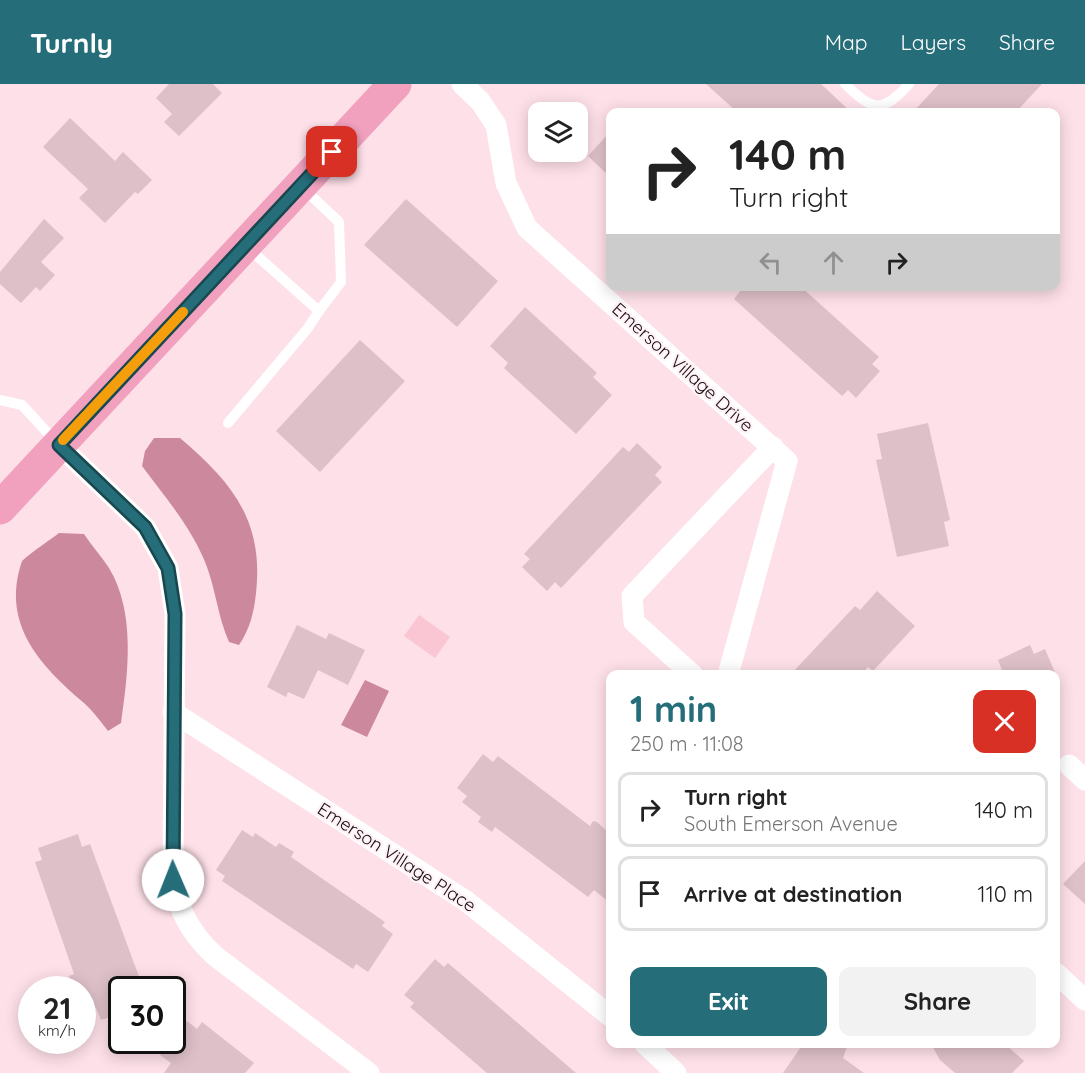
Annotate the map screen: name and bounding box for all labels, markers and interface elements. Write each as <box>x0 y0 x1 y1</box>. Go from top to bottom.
text: Turnly <box>30 25 113 60</box>
text: Map <box>825 29 868 55</box>
text: Layers <box>901 29 966 55</box>
text: Share <box>999 29 1055 55</box>
map controls <box>528 102 588 162</box>
button: layers <box>528 102 588 162</box>
pin <box>306 126 357 177</box>
text: 140 m <box>729 128 846 181</box>
icon: right <box>630 132 708 210</box>
icon: arrive <box>315 135 348 168</box>
text: Turn right <box>729 180 848 214</box>
icon: left <box>754 246 787 279</box>
icon: ahead <box>817 246 850 279</box>
icon: right <box>880 246 913 279</box>
street label: Emerson Village Drive <box>607 297 759 437</box>
text: 1 min <box>630 686 717 731</box>
button: close <box>973 690 1036 753</box>
text: 250 m · 11:08 <box>630 731 744 756</box>
text: Turn right <box>684 783 788 811</box>
icon: right <box>633 793 666 826</box>
text: 140 m <box>974 796 1033 824</box>
street label: Emerson Village Place <box>313 797 481 917</box>
text: South Emerson Avenue <box>684 811 898 836</box>
position arrow <box>141 848 205 912</box>
icon: arrive <box>633 877 666 910</box>
text: Arrive at destination <box>684 880 902 908</box>
text: 110 m <box>978 880 1033 908</box>
button: Exit <box>630 967 827 1036</box>
button: Share <box>839 967 1036 1036</box>
speed limit sign: 30 <box>108 976 186 1054</box>
text: 21 <box>43 989 71 1027</box>
text: km/h <box>38 1021 76 1040</box>

